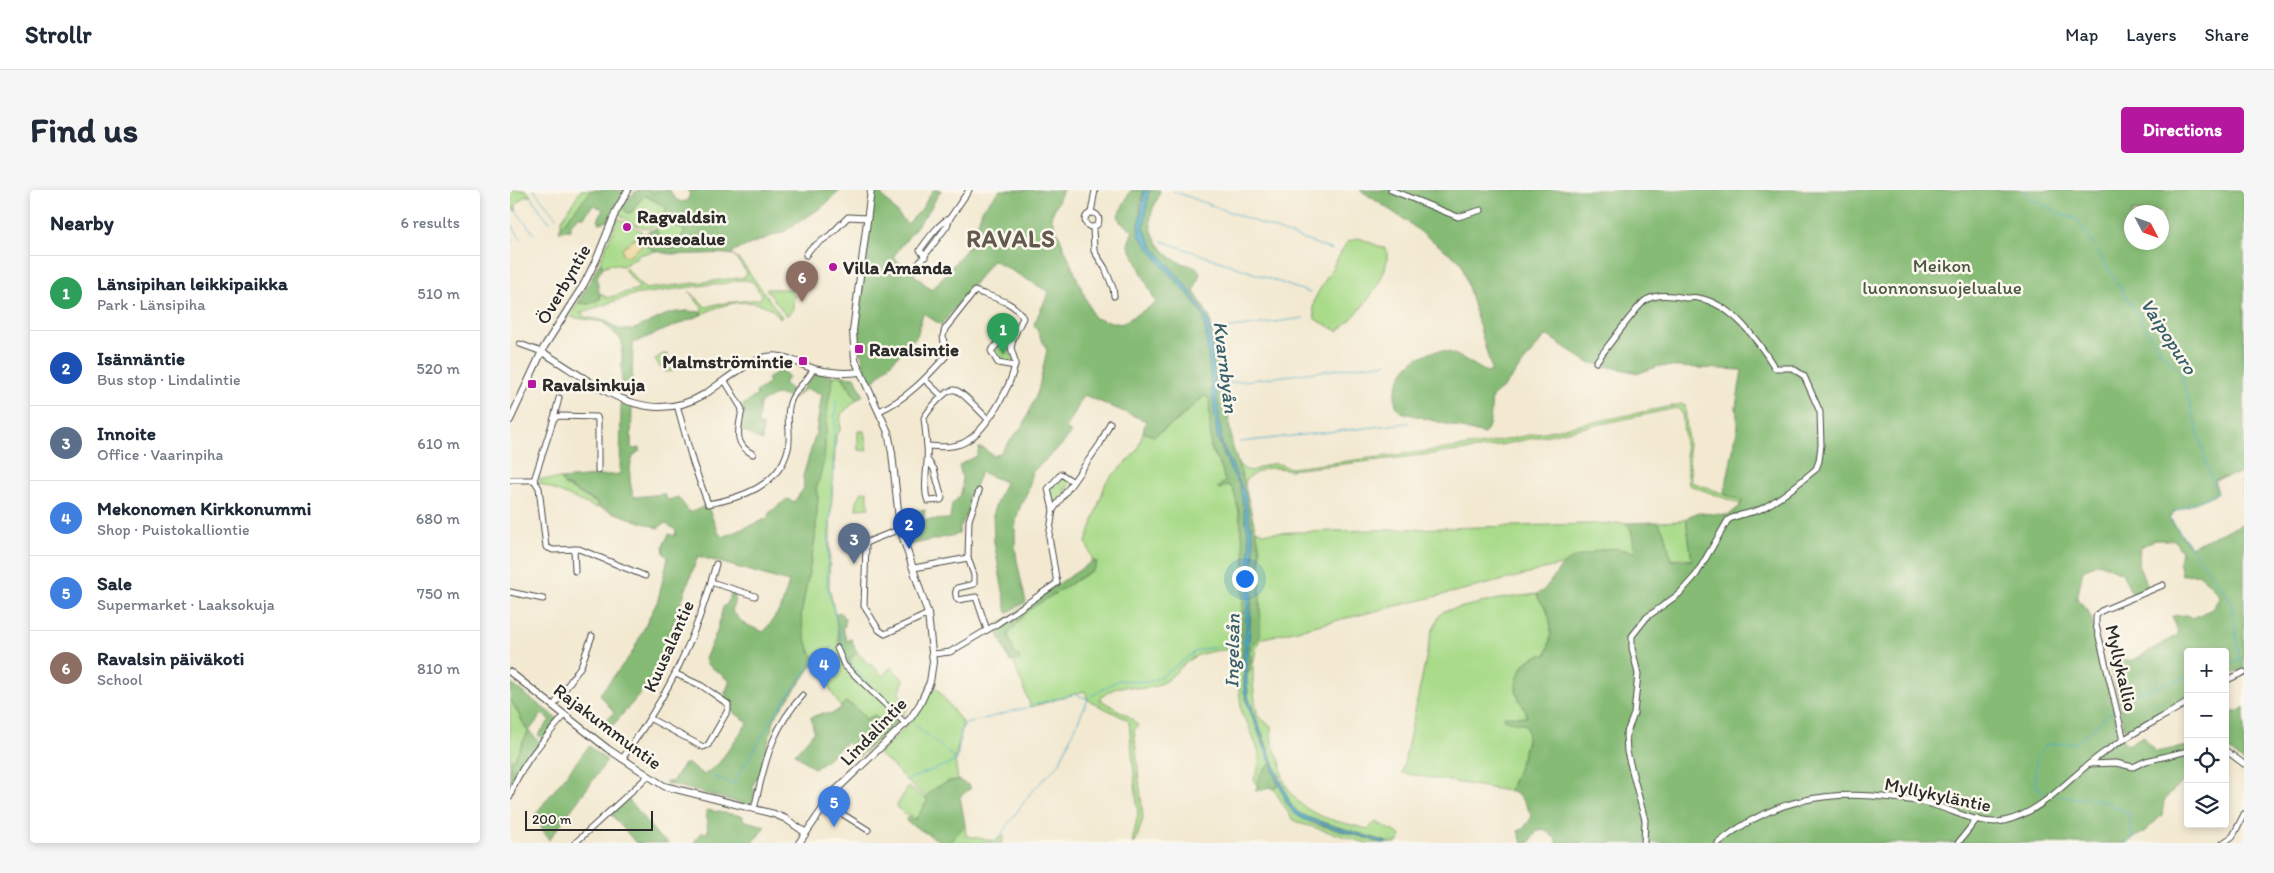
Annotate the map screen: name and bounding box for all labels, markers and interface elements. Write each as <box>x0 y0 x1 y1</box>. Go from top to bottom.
text: Strollr <box>25 20 91 49</box>
text: Map <box>2065 24 2098 46</box>
text: Layers <box>2126 24 2176 46</box>
text: Share <box>2204 24 2249 46</box>
button: Directions <box>2121 107 2244 153</box>
text: Find us <box>30 109 138 151</box>
place label: Ragvaldsin museoalue <box>636 205 726 250</box>
north arrow <box>2124 205 2169 250</box>
text: Nearby <box>50 210 114 235</box>
text: 6 results <box>400 213 460 232</box>
marker: Ragvaldsin museoalue <box>621 221 633 233</box>
district label: RAVALS <box>966 224 1056 253</box>
street label: Överbyntie <box>531 240 596 329</box>
park label: Meikon luonnonsuojelualue <box>1862 254 2022 299</box>
place label: Villa Amanda <box>843 256 953 279</box>
pin: 6 <box>786 261 818 302</box>
marker: Villa Amanda <box>827 261 839 273</box>
text: Länsipihan leikkipaikka <box>97 272 288 295</box>
text: 1 <box>62 284 70 303</box>
text: 510 m <box>417 284 460 303</box>
water label: Vaipopuro <box>2135 293 2203 379</box>
text: Park · Länsipiha <box>97 295 206 314</box>
pin: 1 <box>987 313 1019 354</box>
water label: Kvarnbyån <box>1208 320 1244 415</box>
place label: Ravalsintie <box>869 338 959 361</box>
marker: Ravalsintie <box>853 343 865 355</box>
text: Isännäntie <box>97 347 185 370</box>
place label: Malmströmintie <box>662 350 793 373</box>
marker: Malmströmintie <box>797 355 809 367</box>
text: 2 <box>62 359 70 378</box>
text: 520 m <box>416 359 460 378</box>
text: Bus stop · Lindalintie <box>97 370 241 389</box>
place label: Ravalsinkuja <box>542 373 646 396</box>
marker: Ravalsinkuja <box>526 378 538 390</box>
text: Innoite <box>97 422 156 445</box>
text: 3 <box>62 434 70 453</box>
text: 610 m <box>417 434 460 453</box>
text: Office · Vaarinpiha <box>97 445 223 464</box>
text: Mekonomen Kirkkonummi <box>97 497 311 520</box>
pin: 2 <box>893 508 925 549</box>
text: 4 <box>61 509 71 528</box>
text: 680 m <box>416 509 460 528</box>
text: Shop · Puistokalliontie <box>97 520 250 539</box>
pin: 3 <box>838 523 870 564</box>
your location <box>1232 566 1258 592</box>
text: Sale <box>97 572 132 595</box>
text: 5 <box>62 584 70 603</box>
text: 750 m <box>417 584 460 603</box>
text: Supermarket · Laaksokuja <box>97 595 275 614</box>
street label: Kuusalantie <box>638 597 699 696</box>
water label: Ingelsån <box>1219 613 1245 688</box>
street label: Myllykallio <box>2100 622 2143 714</box>
text: Ravalsin päiväkoti <box>97 647 244 670</box>
pin: 4 <box>808 648 840 689</box>
map controls <box>2184 648 2229 828</box>
button: + <box>2184 648 2229 693</box>
text: 6 <box>62 659 70 678</box>
text: 810 m <box>417 659 460 678</box>
text: School <box>97 670 143 689</box>
street label: Rajakummuntie <box>549 678 666 775</box>
street label: Lindalintie <box>835 692 912 770</box>
button: − <box>2184 693 2229 738</box>
button: locate <box>2184 738 2229 783</box>
street label: Myllykyläntie <box>1882 772 1993 817</box>
button: layers <box>2184 783 2229 828</box>
pin: 5 <box>818 786 850 827</box>
scale bar <box>525 808 652 831</box>
text: 200 m <box>532 811 572 828</box>

